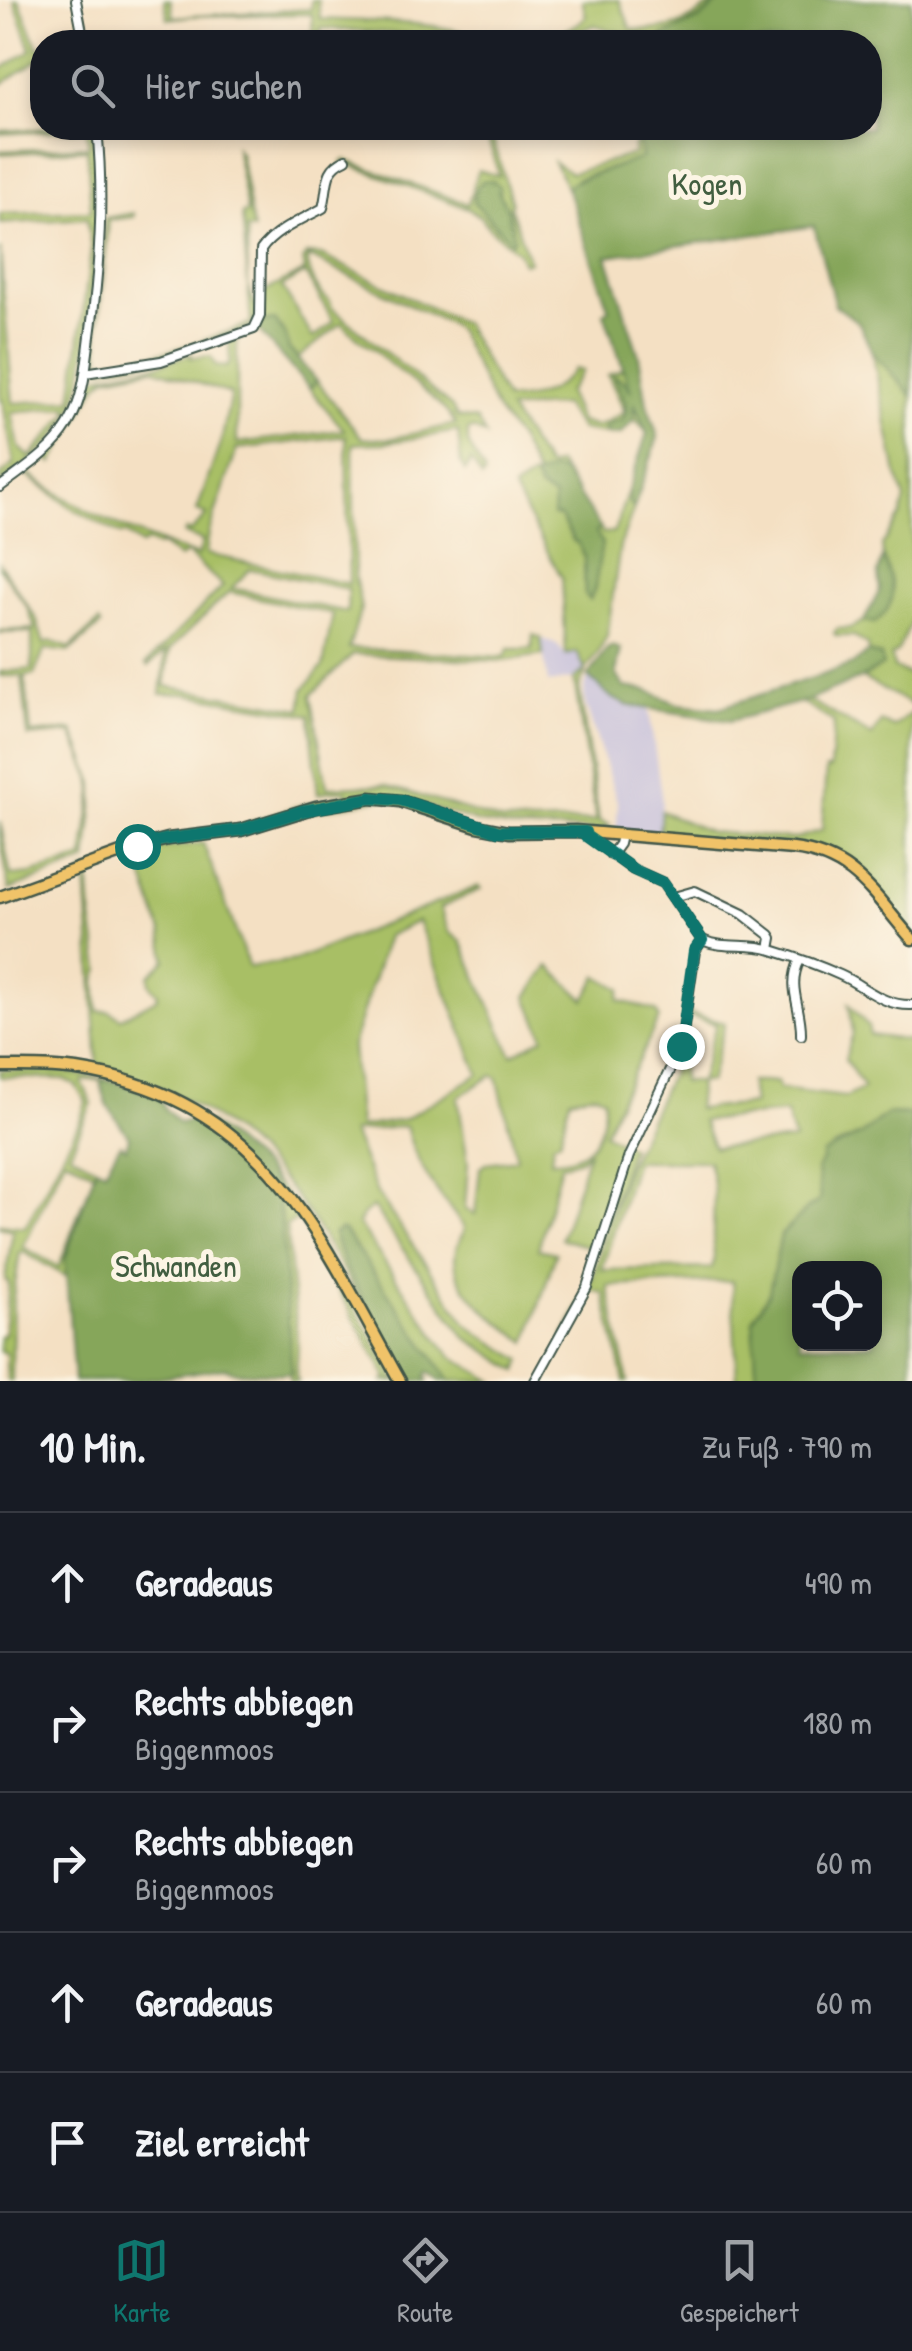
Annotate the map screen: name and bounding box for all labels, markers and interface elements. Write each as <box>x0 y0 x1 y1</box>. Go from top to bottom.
search box <box>30 30 882 140</box>
icon: search <box>65 58 120 113</box>
text: Hier suchen <box>145 59 303 111</box>
park label: Kogen <box>671 162 743 205</box>
route start <box>115 824 161 870</box>
route end <box>659 1024 705 1070</box>
park label: Schwanden <box>115 1244 237 1287</box>
map controls <box>792 1261 882 1351</box>
button: locate <box>792 1261 882 1351</box>
text: 10 Min. <box>40 1418 146 1475</box>
text: Zu Fuß · 790 m <box>702 1425 872 1468</box>
icon: ahead <box>40 1555 95 1610</box>
text: Geradeaus <box>135 1556 273 1608</box>
text: 490 m <box>805 1561 872 1604</box>
text: Rechts abbiegen <box>135 1675 354 1727</box>
icon: right <box>40 1695 95 1750</box>
text: 180 m <box>803 1701 872 1744</box>
text: Biggenmoos <box>135 1727 274 1770</box>
text: Rechts abbiegen <box>135 1815 354 1867</box>
icon: right <box>40 1835 95 1890</box>
text: 60 m <box>816 1841 872 1884</box>
text: Biggenmoos <box>135 1867 274 1910</box>
icon: ahead <box>40 1975 95 2030</box>
text: Geradeaus <box>135 1976 273 2028</box>
text: 60 m <box>816 1981 872 2024</box>
icon: arrive <box>40 2115 95 2170</box>
text: Ziel erreicht <box>135 2116 309 2168</box>
tab: Karte <box>113 2233 171 2331</box>
tab: Route <box>397 2233 453 2331</box>
tab: Gespeichert <box>680 2233 799 2331</box>

